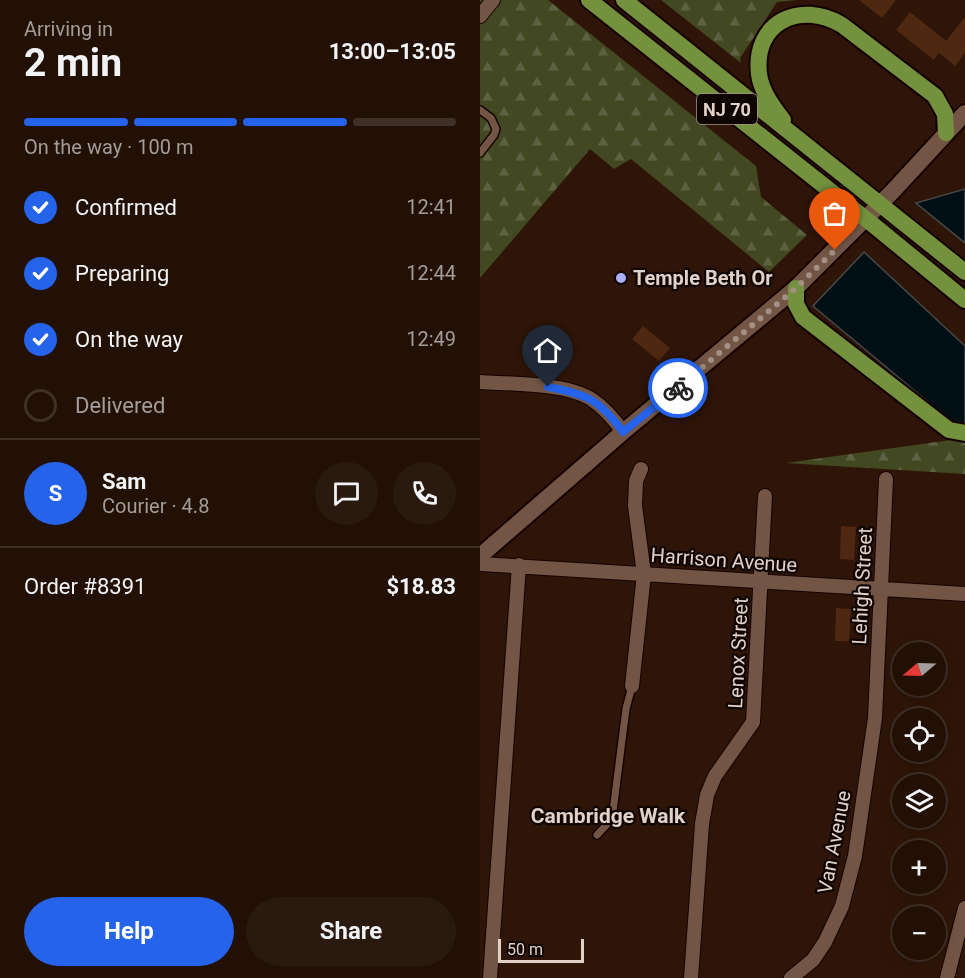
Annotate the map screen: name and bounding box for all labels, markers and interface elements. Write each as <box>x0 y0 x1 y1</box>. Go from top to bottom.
text: Arriving in <box>24 17 113 41</box>
text: 13:00–13:05 <box>329 39 456 64</box>
text: 2 min <box>24 40 122 86</box>
road number: NJ 70 <box>697 94 757 124</box>
text: On the way · 100 m <box>24 135 193 159</box>
pin <box>809 188 860 250</box>
icon: check <box>24 191 57 224</box>
text: Confirmed <box>75 195 177 220</box>
text: 12:41 <box>406 195 456 219</box>
icon: bag <box>818 197 851 230</box>
icon: check <box>24 257 57 290</box>
text: Preparing <box>75 261 169 286</box>
text: 12:44 <box>406 261 456 285</box>
place label: Temple Beth Or <box>633 266 773 290</box>
marker: Temple Beth Or <box>614 271 628 285</box>
icon: check <box>24 323 57 356</box>
pin <box>522 325 573 387</box>
text: On the way <box>75 327 183 352</box>
text: 12:49 <box>406 327 456 351</box>
icon: home <box>531 334 564 367</box>
courier <box>648 358 708 418</box>
icon: bike <box>662 372 695 405</box>
text: Delivered <box>75 393 165 418</box>
button: chat <box>315 462 378 525</box>
button: phone <box>393 462 456 525</box>
text: Sam <box>102 469 146 494</box>
text: S <box>49 481 62 506</box>
text: Courier · 4.8 <box>102 494 209 518</box>
street label: Lehigh Street <box>847 527 877 645</box>
street label: Harrison Avenue <box>650 543 798 577</box>
text: Order #8391 <box>24 574 146 599</box>
text: $18.83 <box>387 574 456 599</box>
street label: Lenox Street <box>723 597 753 709</box>
north arrow <box>892 642 946 696</box>
map controls <box>892 642 946 960</box>
button: locate <box>892 708 946 762</box>
button: layers <box>892 774 946 828</box>
street label: Van Avenue <box>812 788 856 896</box>
district label: Cambridge Walk <box>531 804 686 828</box>
button: + <box>892 840 946 894</box>
button: Help <box>24 897 234 966</box>
button: Share <box>246 897 456 966</box>
button: − <box>892 906 946 960</box>
scale bar <box>498 936 584 964</box>
text: 50 m <box>507 940 543 959</box>

